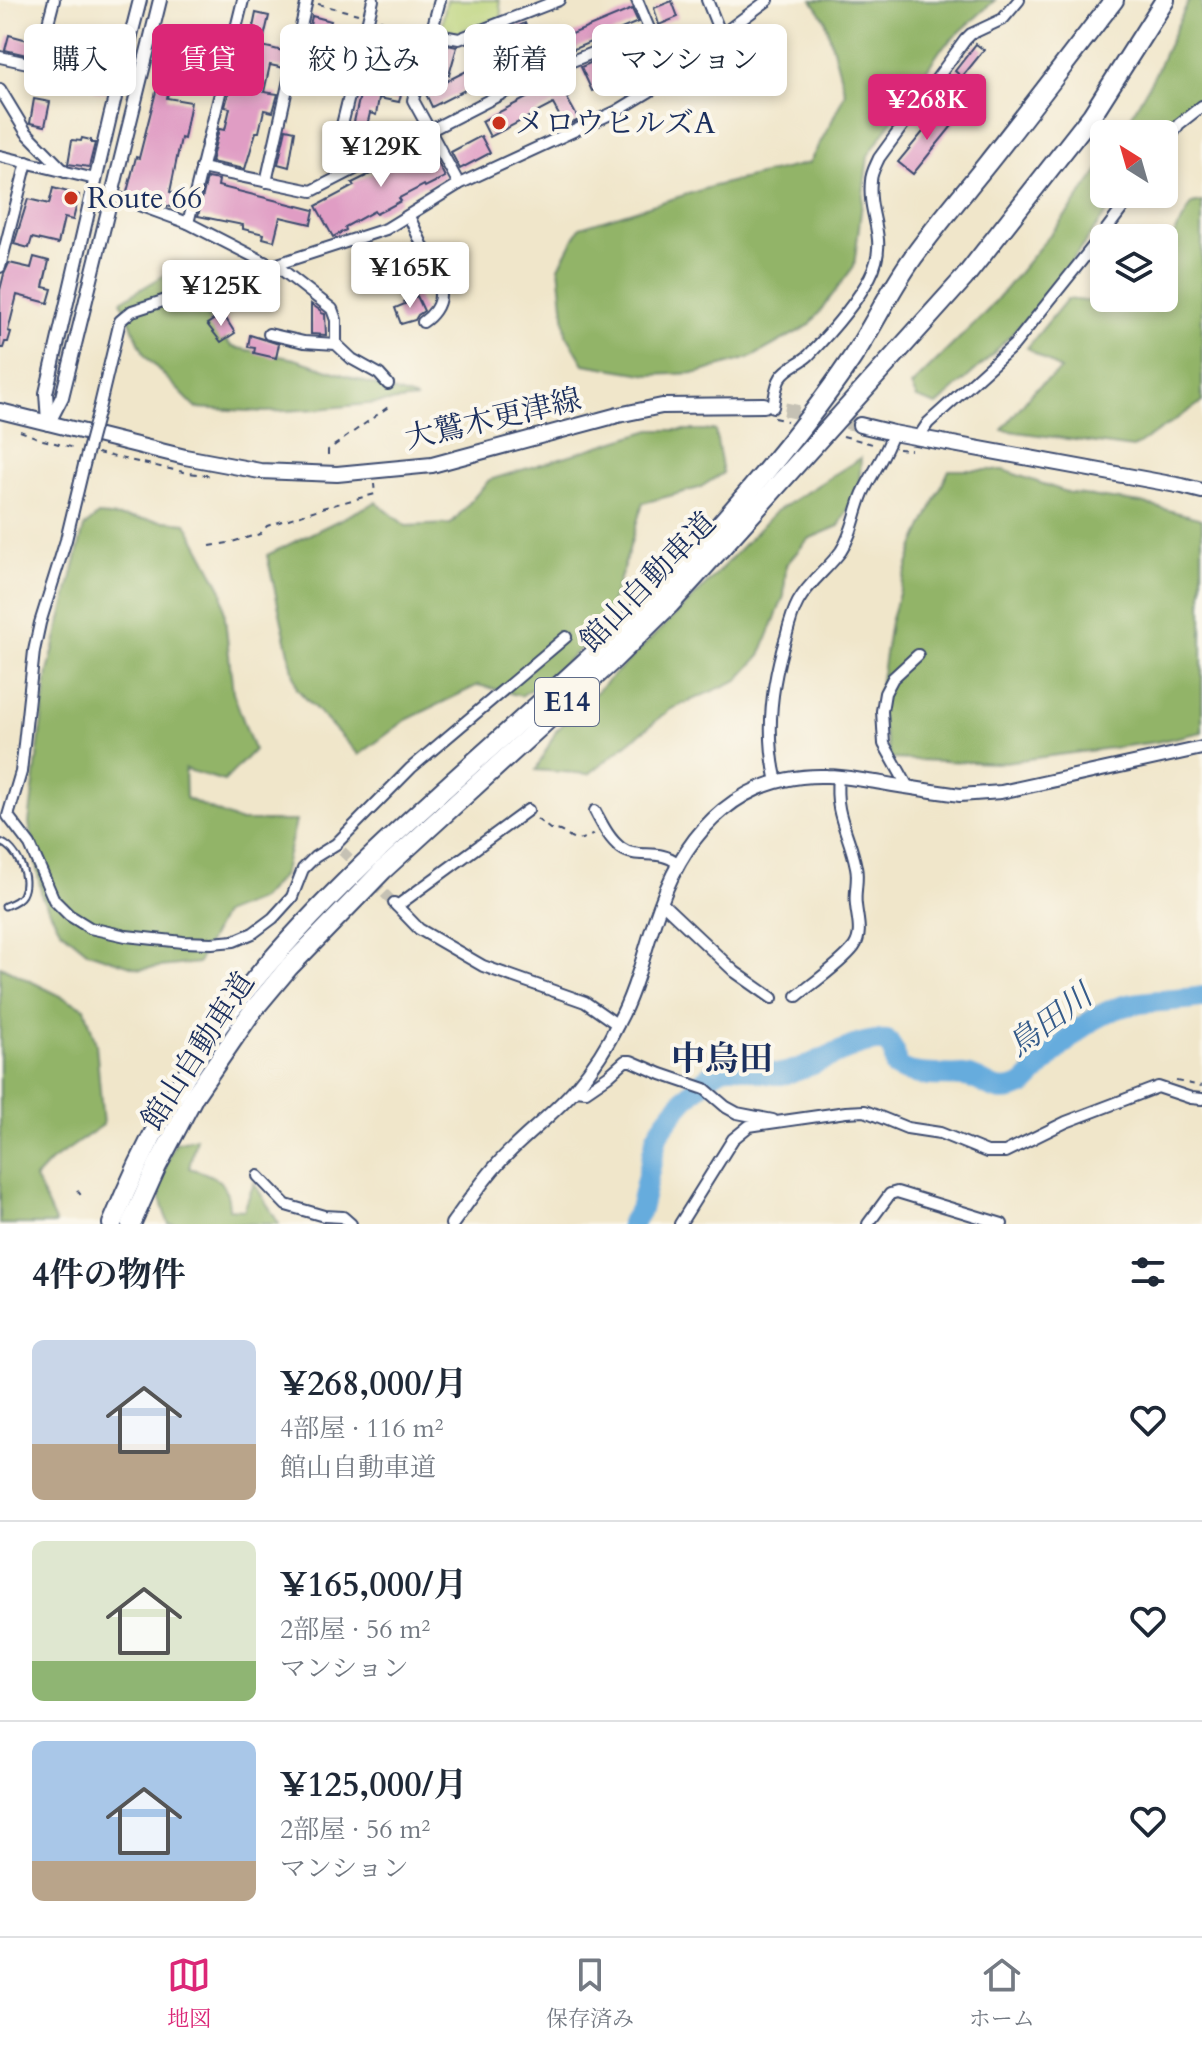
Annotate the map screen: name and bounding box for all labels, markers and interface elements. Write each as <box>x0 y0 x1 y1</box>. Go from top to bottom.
chip: 購入 <box>24 24 136 96</box>
chip: 賃貸 <box>152 24 264 96</box>
chip: 絞り込み <box>280 24 448 96</box>
chip: 新着 <box>464 24 576 96</box>
chip: マンション <box>592 24 787 96</box>
pin: ¥268K <box>871 74 983 142</box>
text: ¥268K <box>886 82 968 117</box>
place label: メロウヒルズA <box>515 103 716 144</box>
marker: メロウヒルズA <box>490 114 508 132</box>
north arrow <box>1090 120 1178 208</box>
map controls <box>1090 120 1178 312</box>
pin: ¥129K <box>325 121 437 189</box>
text: ¥129K <box>340 129 422 164</box>
place label: Route 66 <box>87 178 202 219</box>
marker: Route 66 <box>62 189 80 207</box>
button: layers <box>1090 224 1178 312</box>
pin: ¥165K <box>354 242 466 310</box>
text: ¥165K <box>369 250 451 285</box>
pin: ¥125K <box>165 260 277 328</box>
text: ¥125K <box>180 268 262 303</box>
street label: 大鷲木更津線 <box>401 379 585 459</box>
street label: 館山自動車道 <box>571 503 725 661</box>
road number: E14 <box>535 678 599 726</box>
street label: 館山自動車道 <box>132 964 264 1138</box>
water label: 鳥田川 <box>998 973 1104 1067</box>
district label: 中烏田 <box>671 1036 773 1082</box>
icon: filters <box>1126 1250 1170 1294</box>
text: 4件の物件 <box>32 1252 185 1298</box>
text: ¥268,000/月 <box>280 1361 468 1407</box>
icon: home <box>96 1372 192 1468</box>
icon: heart <box>1126 1398 1170 1442</box>
text: 4部屋 · 116 m² <box>280 1411 444 1446</box>
text: 館山自動車道 <box>280 1450 436 1485</box>
text: ¥165,000/月 <box>280 1562 468 1608</box>
icon: home <box>96 1573 192 1669</box>
icon: heart <box>1126 1599 1170 1643</box>
text: 2部屋 · 56 m² <box>280 1612 430 1647</box>
text: マンション <box>280 1651 409 1686</box>
text: ¥125,000/月 <box>280 1762 468 1808</box>
icon: home <box>96 1773 192 1869</box>
icon: heart <box>1126 1799 1170 1843</box>
text: 2部屋 · 56 m² <box>280 1812 430 1847</box>
text: マンション <box>280 1851 409 1886</box>
tab: 地図 <box>167 1953 211 2034</box>
tab: 保存済み <box>546 1953 634 2034</box>
tab: ホーム <box>969 1953 1035 2034</box>

